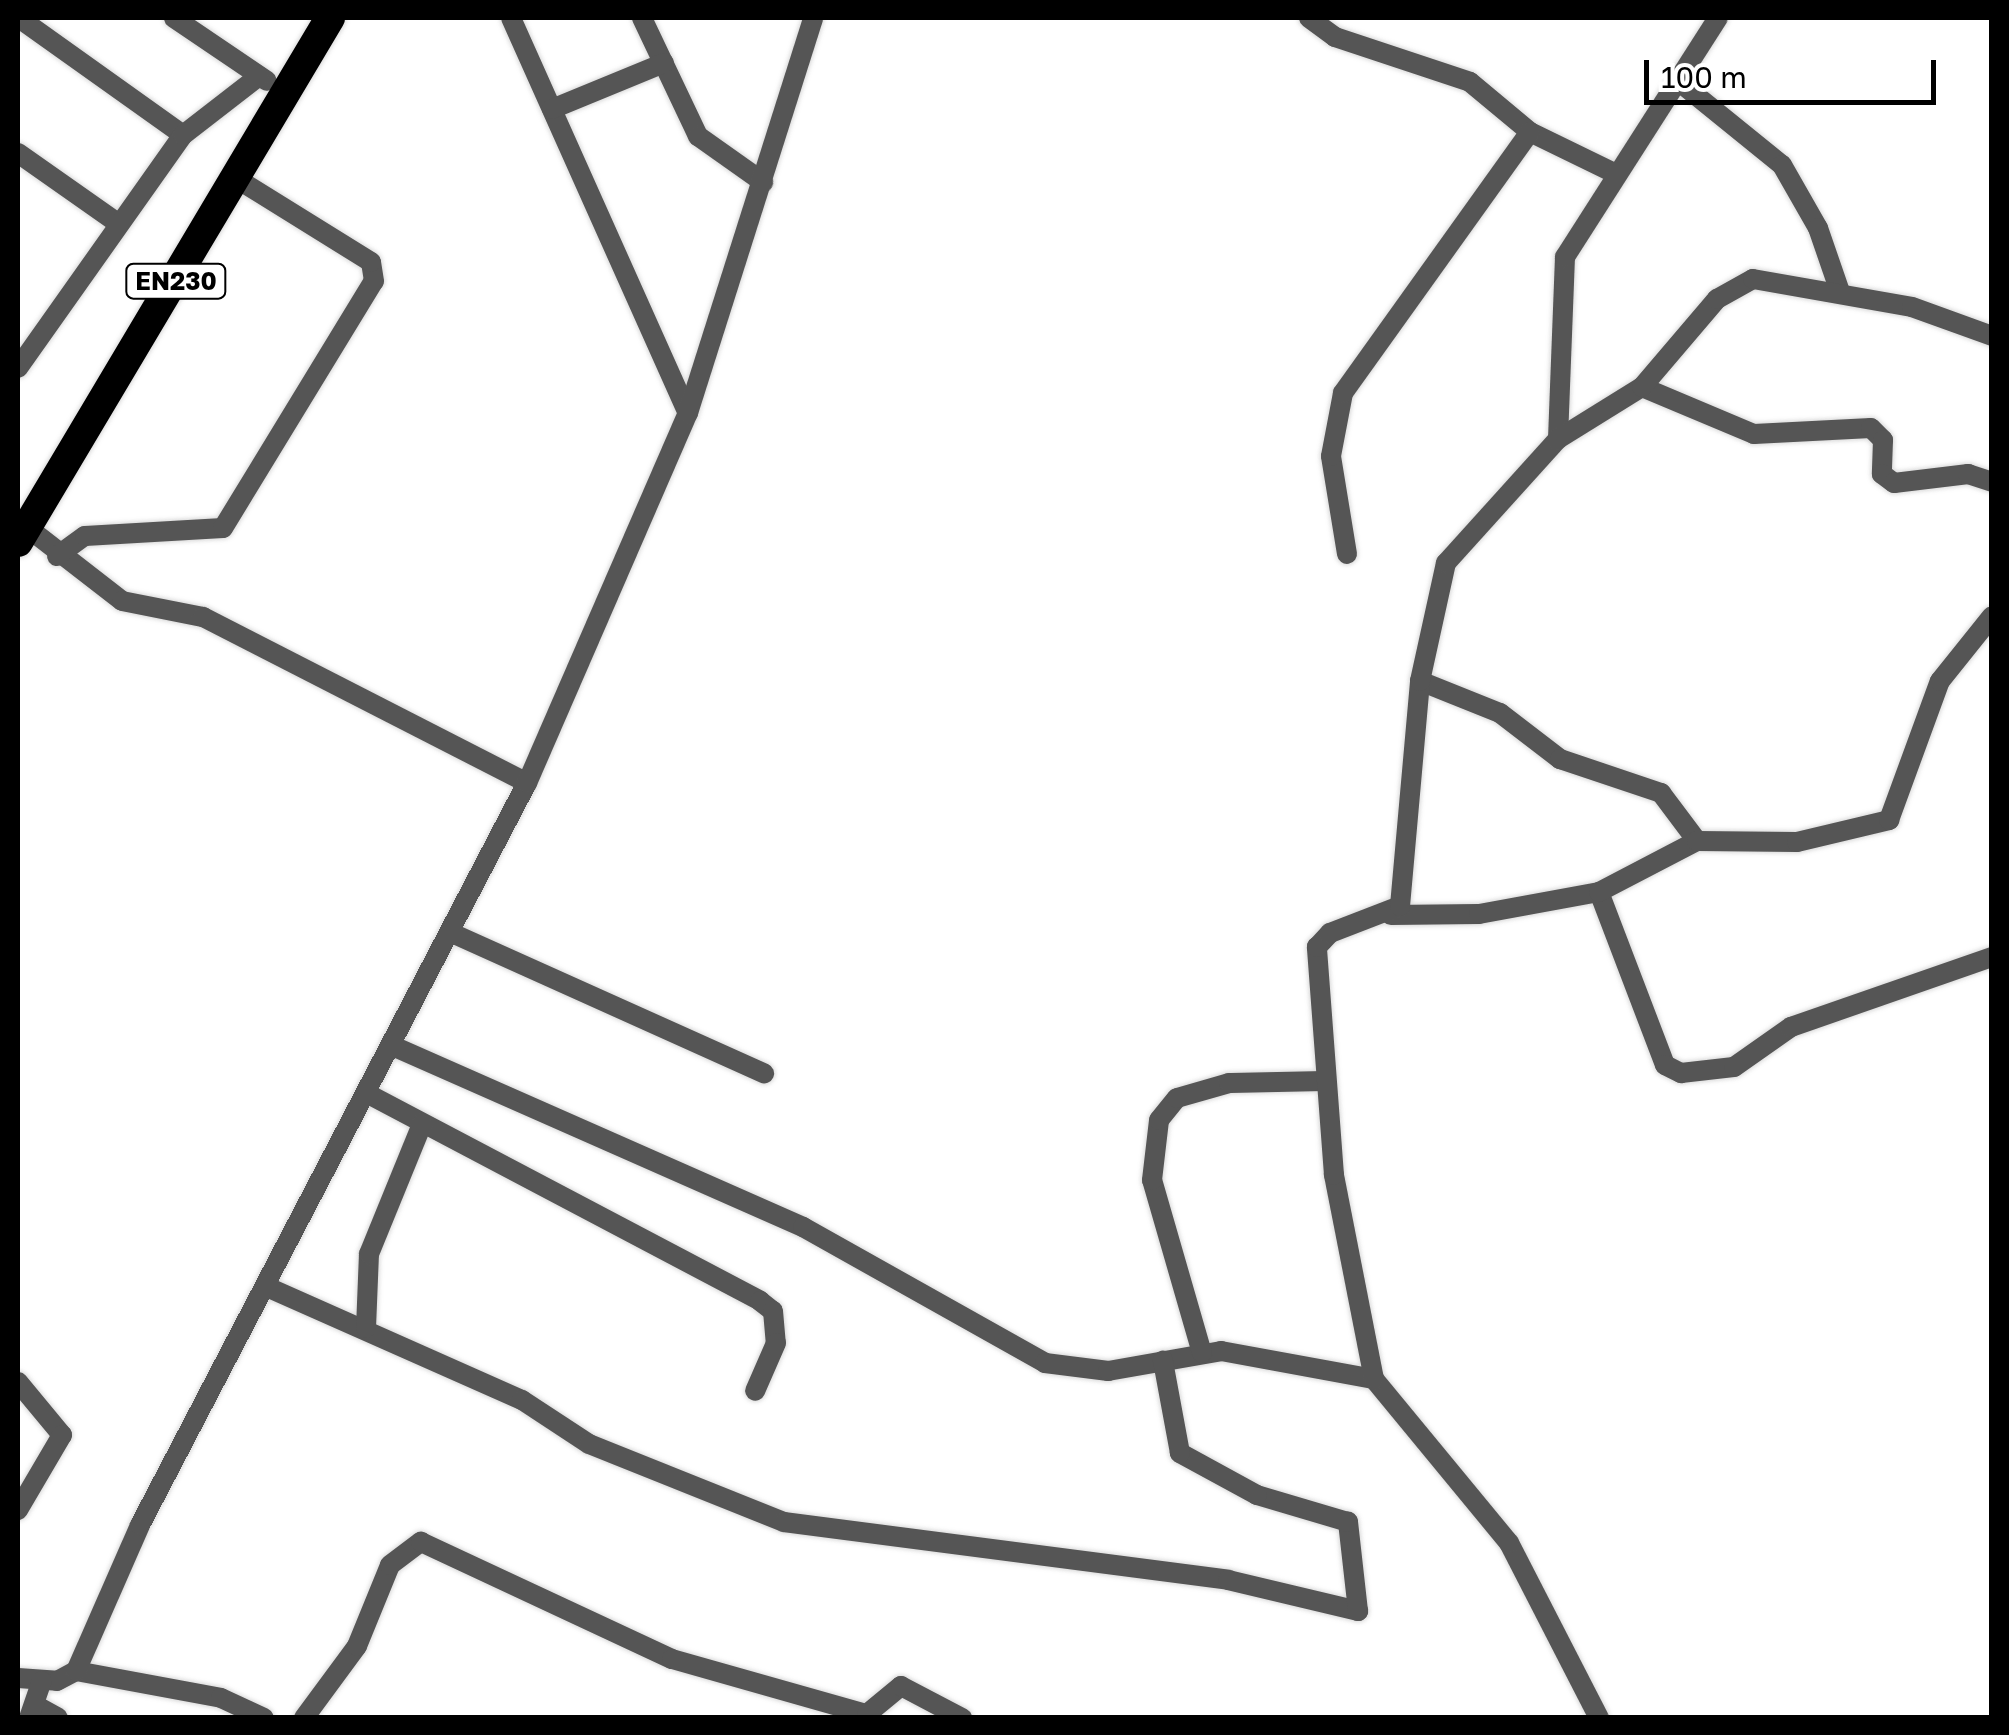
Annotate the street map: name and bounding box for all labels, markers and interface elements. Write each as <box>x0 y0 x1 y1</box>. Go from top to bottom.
scale bar <box>1649 40 1942 102</box>
text: 100 m <box>1661 59 1747 95</box>
road number: EN230 <box>124 261 228 301</box>

